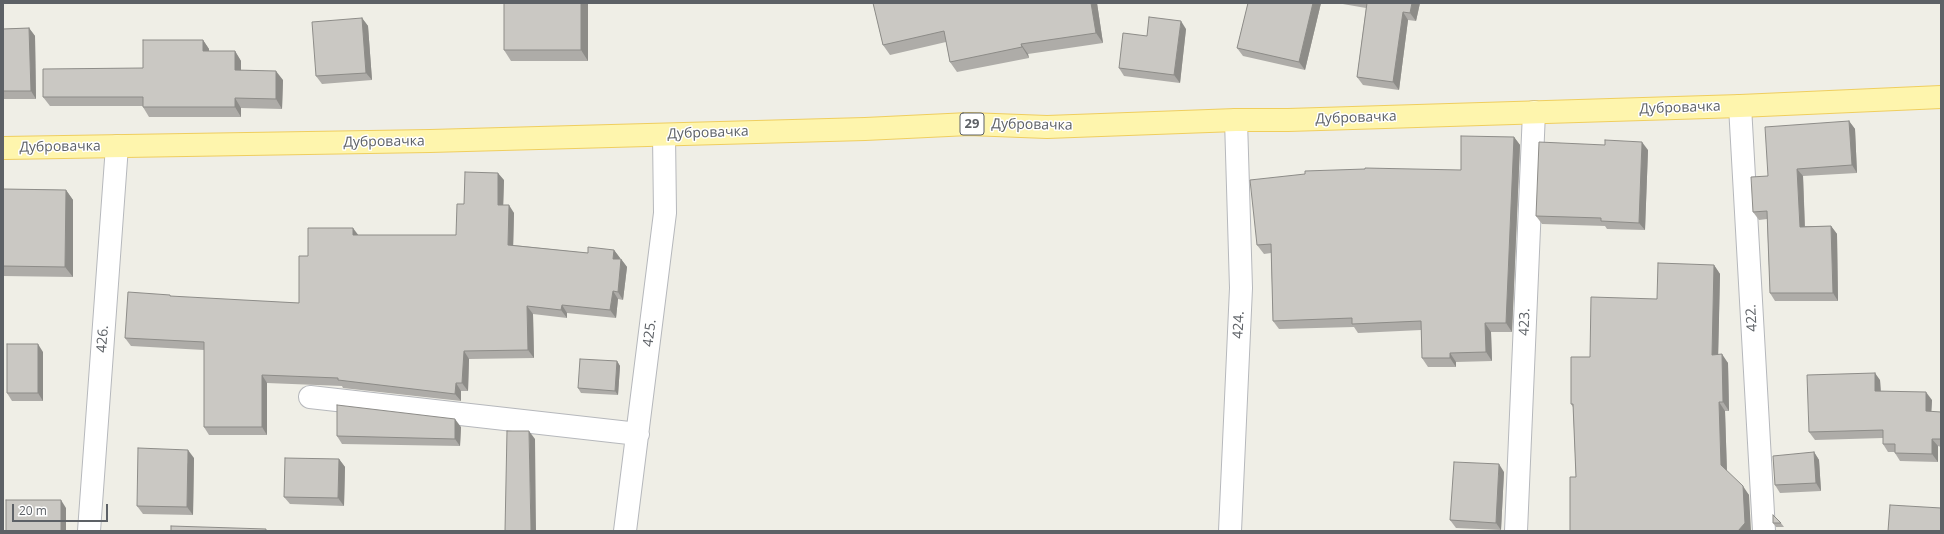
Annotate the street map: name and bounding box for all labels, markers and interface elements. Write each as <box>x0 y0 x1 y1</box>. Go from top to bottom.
street label: Дубровачка <box>1639 98 1721 118</box>
street label: Дубровачка <box>1315 108 1397 128</box>
road number: 29 <box>960 113 984 135</box>
street label: Дубровачка <box>991 116 1073 134</box>
street label: Дубровачка <box>667 123 749 143</box>
street label: Дубровачка <box>343 133 425 151</box>
street label: Дубровачка <box>19 138 101 156</box>
street label: 422. <box>1743 304 1761 332</box>
street label: 423. <box>1516 308 1534 336</box>
street label: 424. <box>1230 311 1248 339</box>
street label: 425. <box>640 318 660 348</box>
street label: 426. <box>94 325 112 353</box>
scale bar <box>14 496 110 522</box>
text: 20 m <box>19 502 47 519</box>

